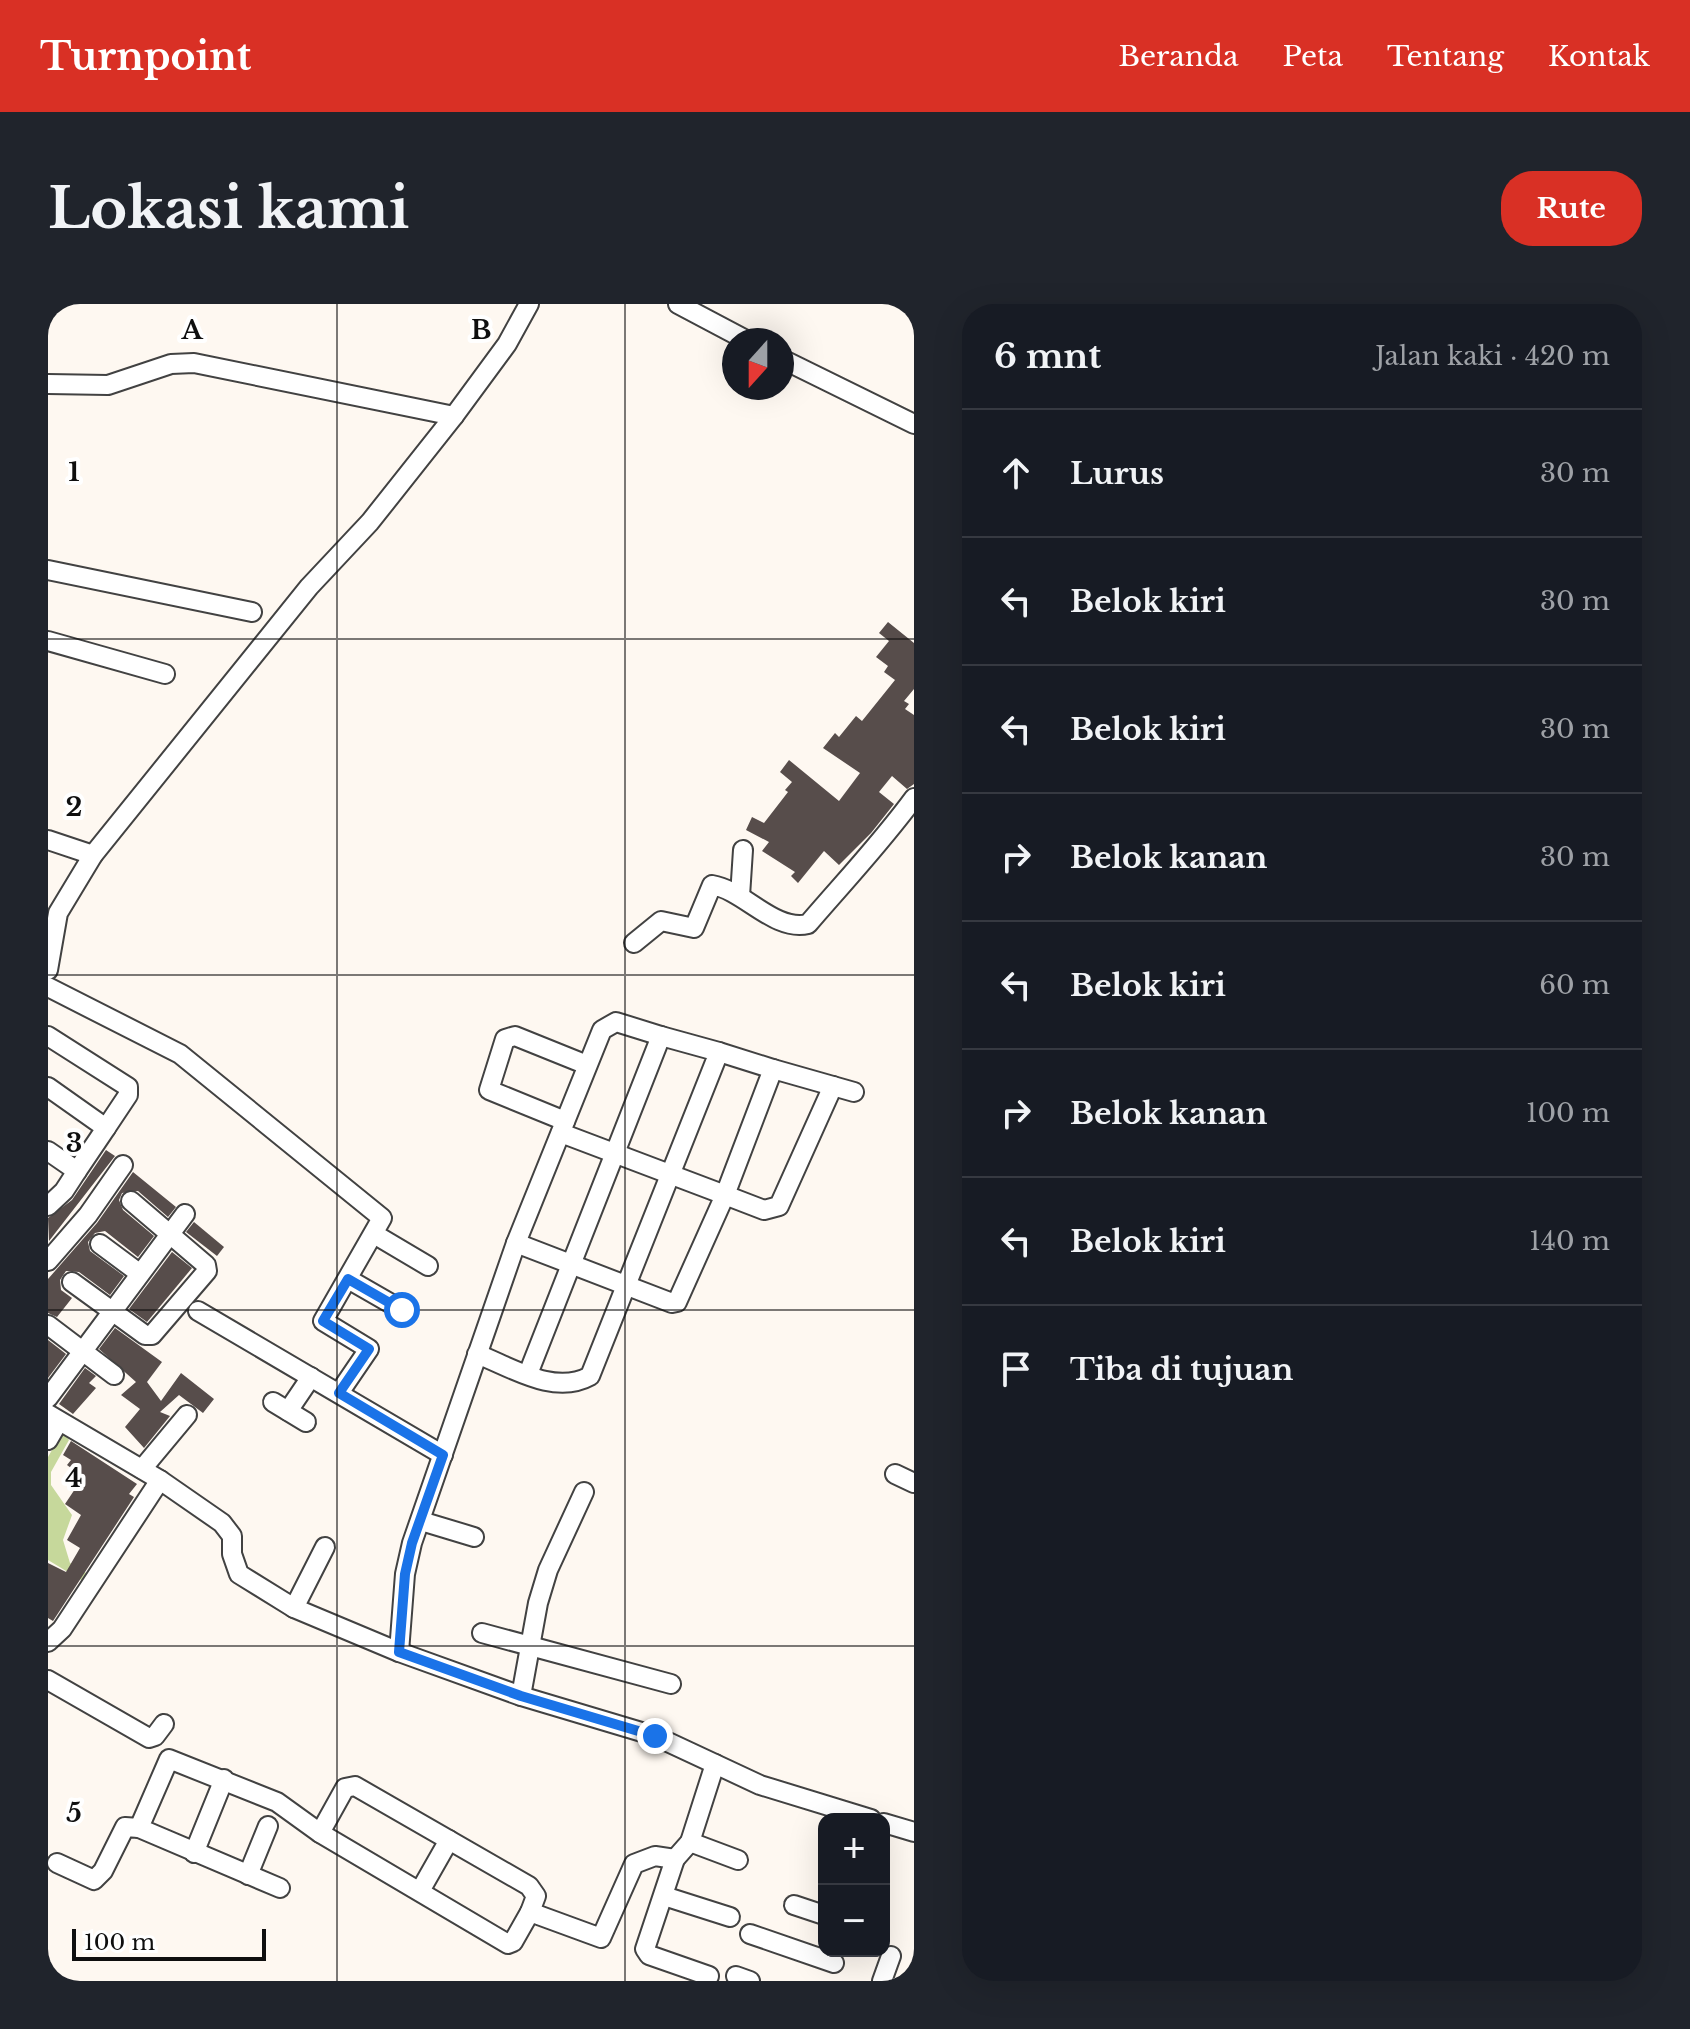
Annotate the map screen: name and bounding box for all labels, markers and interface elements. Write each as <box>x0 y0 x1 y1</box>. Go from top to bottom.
text: Turnpoint <box>40 33 251 80</box>
text: Beranda <box>1118 39 1239 74</box>
text: Peta <box>1283 39 1343 74</box>
text: Tentang <box>1387 39 1504 74</box>
text: Kontak <box>1548 39 1650 74</box>
button: Rute <box>1501 171 1642 246</box>
text: Lokasi kami <box>48 174 409 243</box>
text: A <box>180 314 203 346</box>
text: B <box>471 314 491 346</box>
north arrow <box>722 328 794 400</box>
text: 6 mnt <box>994 335 1101 377</box>
text: Jalan kaki · 420 m <box>1375 340 1610 372</box>
icon: ahead <box>994 451 1038 495</box>
text: Lurus <box>1070 455 1164 492</box>
text: 1 <box>68 456 80 488</box>
text: 30 m <box>1540 457 1610 489</box>
icon: left <box>994 579 1038 623</box>
text: Belok kiri <box>1070 583 1226 620</box>
text: 30 m <box>1540 585 1610 617</box>
icon: left <box>994 707 1038 751</box>
text: Belok kiri <box>1070 711 1226 748</box>
text: 30 m <box>1540 713 1610 745</box>
text: 2 <box>66 791 82 823</box>
icon: right <box>994 835 1038 879</box>
text: Belok kanan <box>1070 839 1267 876</box>
text: 30 m <box>1540 841 1610 873</box>
icon: left <box>994 963 1038 1007</box>
text: Belok kiri <box>1070 967 1226 1004</box>
text: 60 m <box>1539 969 1610 1001</box>
icon: right <box>994 1091 1038 1135</box>
text: Belok kanan <box>1070 1095 1267 1132</box>
text: 100 m <box>1526 1097 1610 1129</box>
text: 3 <box>66 1127 82 1159</box>
icon: left <box>994 1219 1038 1263</box>
text: Belok kiri <box>1070 1223 1226 1260</box>
text: 140 m <box>1529 1225 1610 1257</box>
route start <box>384 1292 420 1328</box>
icon: arrive <box>994 1347 1038 1391</box>
text: Tiba di tujuan <box>1070 1351 1293 1388</box>
text: 4 <box>65 1462 83 1494</box>
route end <box>637 1718 673 1754</box>
text: 5 <box>66 1797 82 1829</box>
map controls <box>818 1813 890 1957</box>
button: + <box>818 1813 890 1885</box>
button: − <box>818 1885 890 1957</box>
scale bar <box>72 1925 266 1961</box>
text: 100 m <box>84 1929 155 1956</box>

